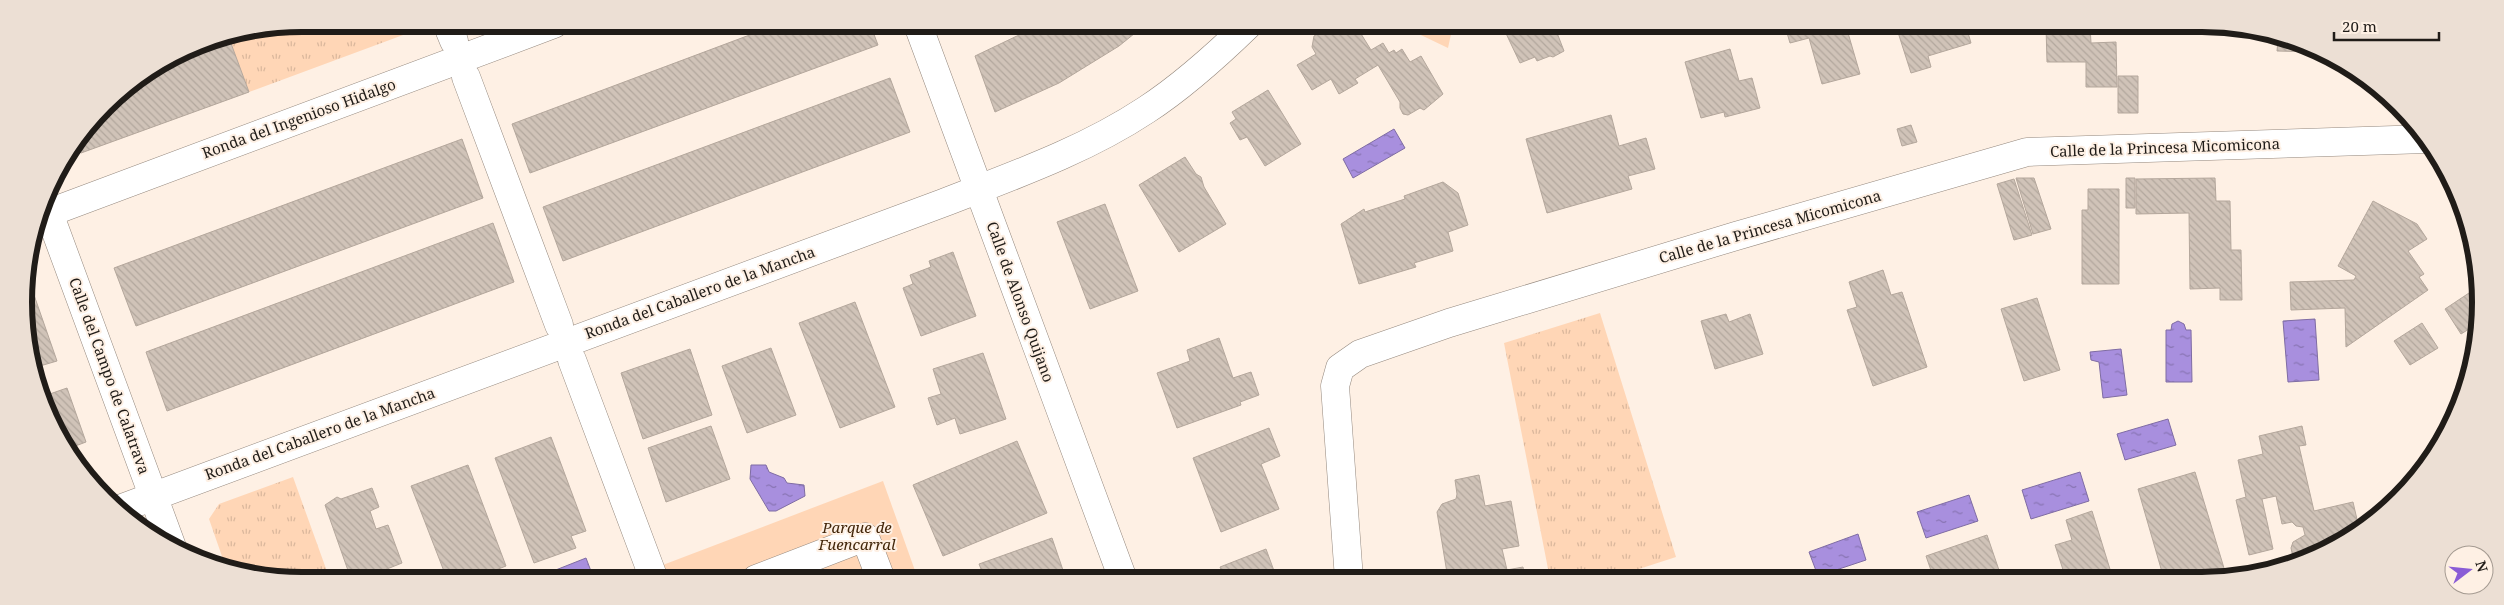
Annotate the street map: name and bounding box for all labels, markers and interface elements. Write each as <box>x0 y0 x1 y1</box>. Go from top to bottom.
scale bar <box>2334 10 2439 42</box>
text: 20 m <box>2342 16 2377 36</box>
street label: Ronda del Ingenioso Hidalgo <box>199 74 398 163</box>
street label: Calle de la Princesa Micomicona <box>2050 133 2280 161</box>
street label: Calle de la Princesa Micomicona <box>1656 185 1883 267</box>
street label: Calle de Alonso Quijano <box>983 219 1059 385</box>
street label: Ronda del Caballero de la Mancha <box>582 241 817 343</box>
street label: Calle del Campo de Calatrava <box>65 275 155 477</box>
street label: Ronda del Caballero de la Mancha <box>202 382 437 484</box>
park label: Parque de Fuencarral <box>817 517 896 554</box>
north arrow <box>2444 545 2494 595</box>
text: N <box>2471 558 2493 574</box>

